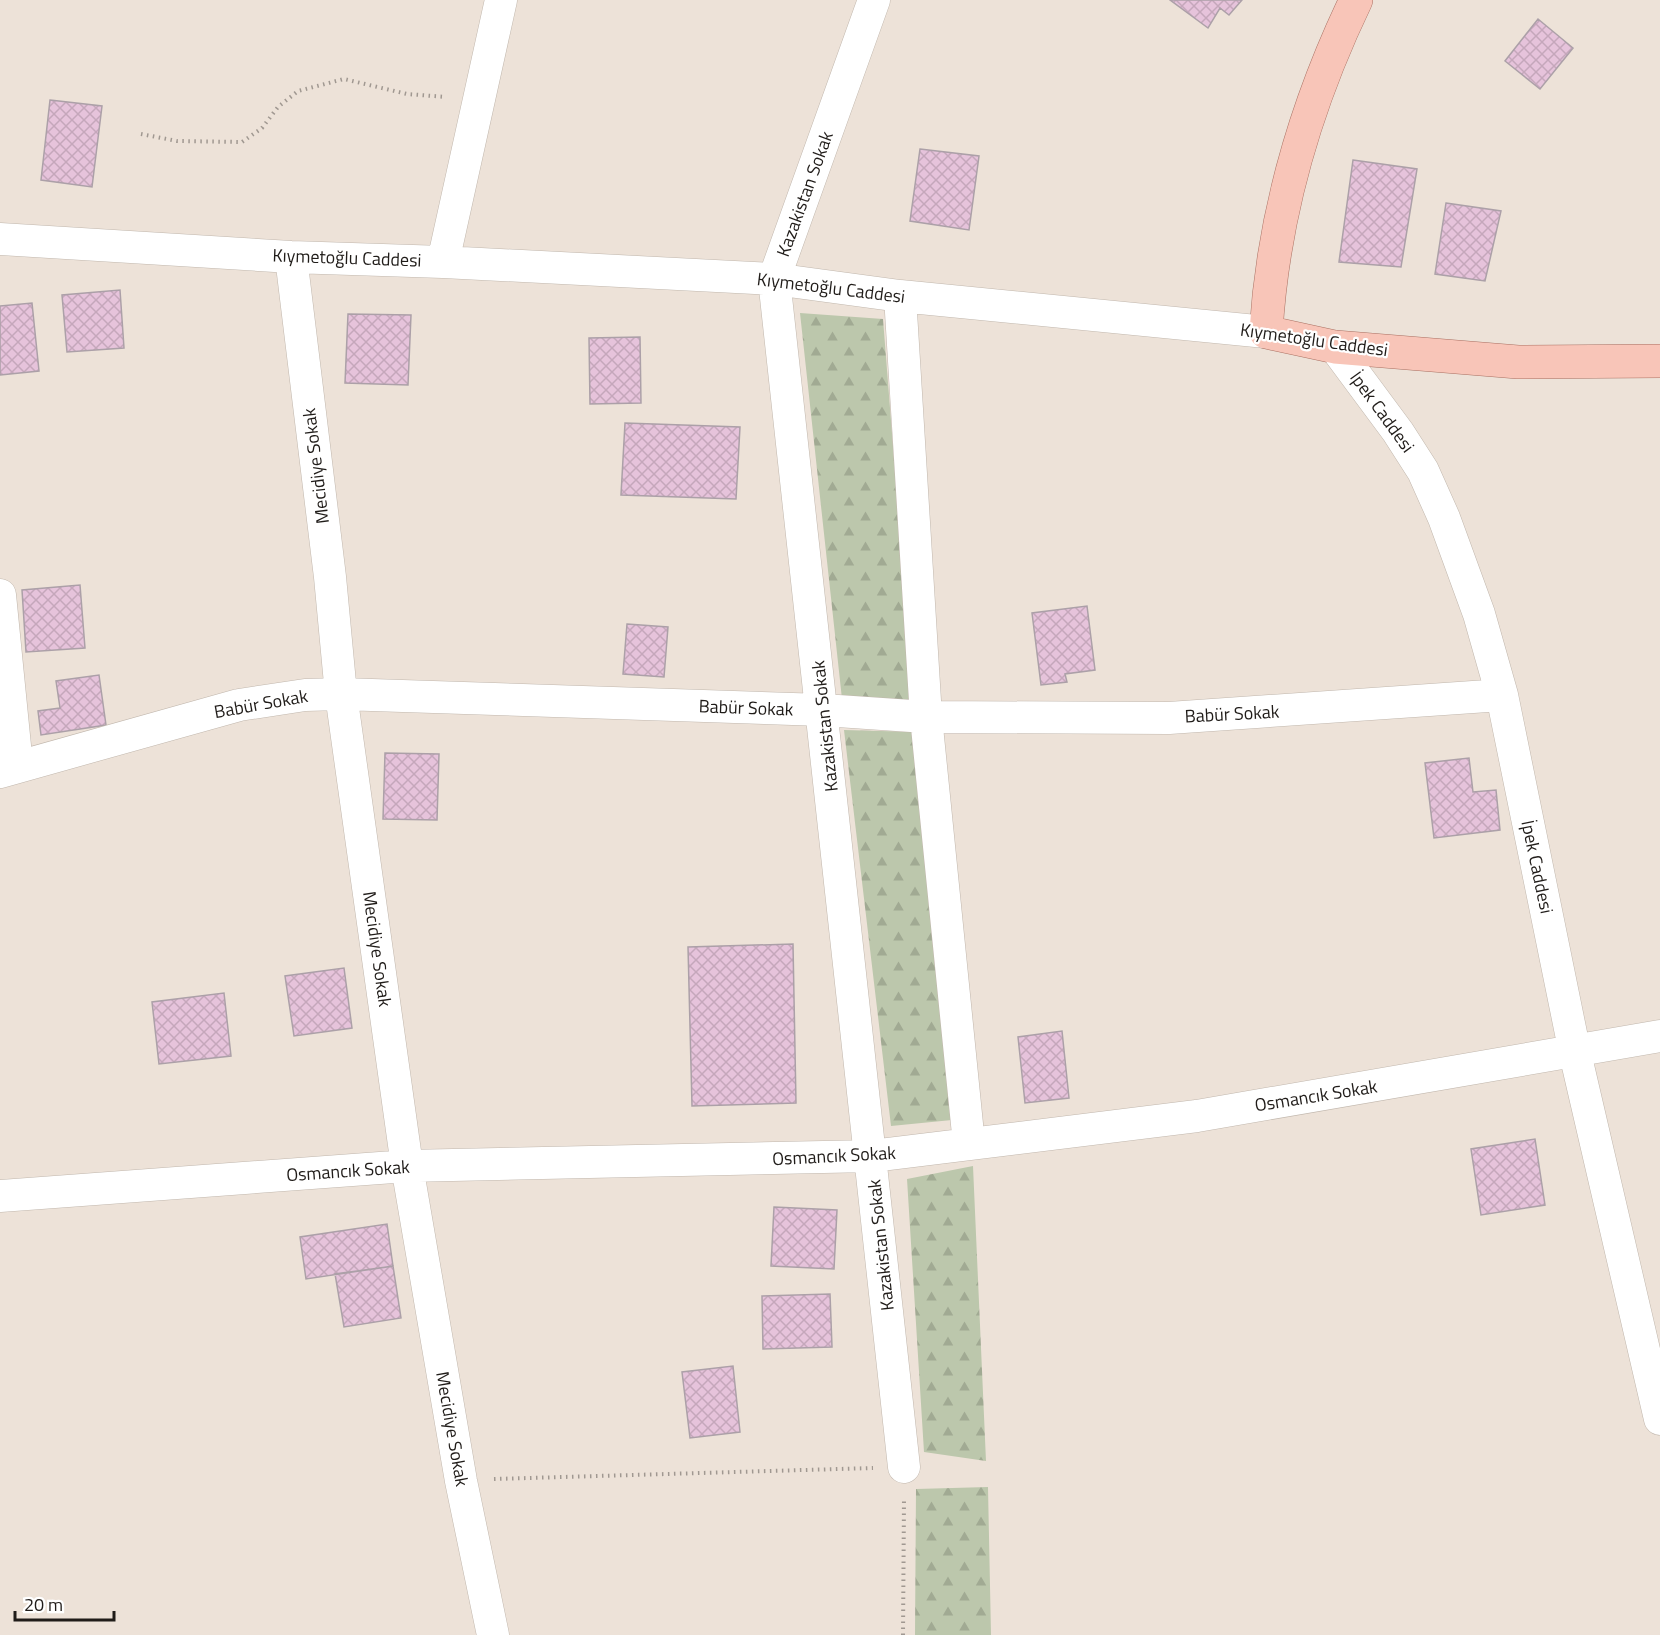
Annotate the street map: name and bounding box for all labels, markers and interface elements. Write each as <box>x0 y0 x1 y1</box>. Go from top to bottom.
street label: Kazakistan Sokak <box>769 127 840 260</box>
street label: Kıymetoğlu Caddesi <box>272 241 422 274</box>
street label: Kıymetoğlu Caddesi <box>755 265 907 310</box>
street label: Kıymetoğlu Caddesi <box>1238 316 1390 363</box>
street label: İpek Caddesi <box>1344 365 1421 458</box>
street label: Mecidiye Sokak <box>295 406 336 525</box>
street label: Kazakistan Sokak <box>804 659 845 793</box>
street label: Babür Sokak <box>212 682 310 725</box>
street label: Babür Sokak <box>698 692 794 723</box>
street label: Babür Sokak <box>1184 698 1280 729</box>
street label: İpek Caddesi <box>1514 818 1561 916</box>
street label: Mecidiye Sokak <box>356 889 399 1009</box>
street label: Osmancık Sokak <box>1253 1072 1380 1119</box>
street label: Osmancık Sokak <box>771 1139 897 1172</box>
street label: Osmancık Sokak <box>285 1153 411 1188</box>
street label: Kazakistan Sokak <box>860 1178 901 1312</box>
street label: Mecidiye Sokak <box>429 1369 476 1489</box>
scale bar <box>15 1584 114 1622</box>
text: 20 m <box>24 1591 63 1618</box>

